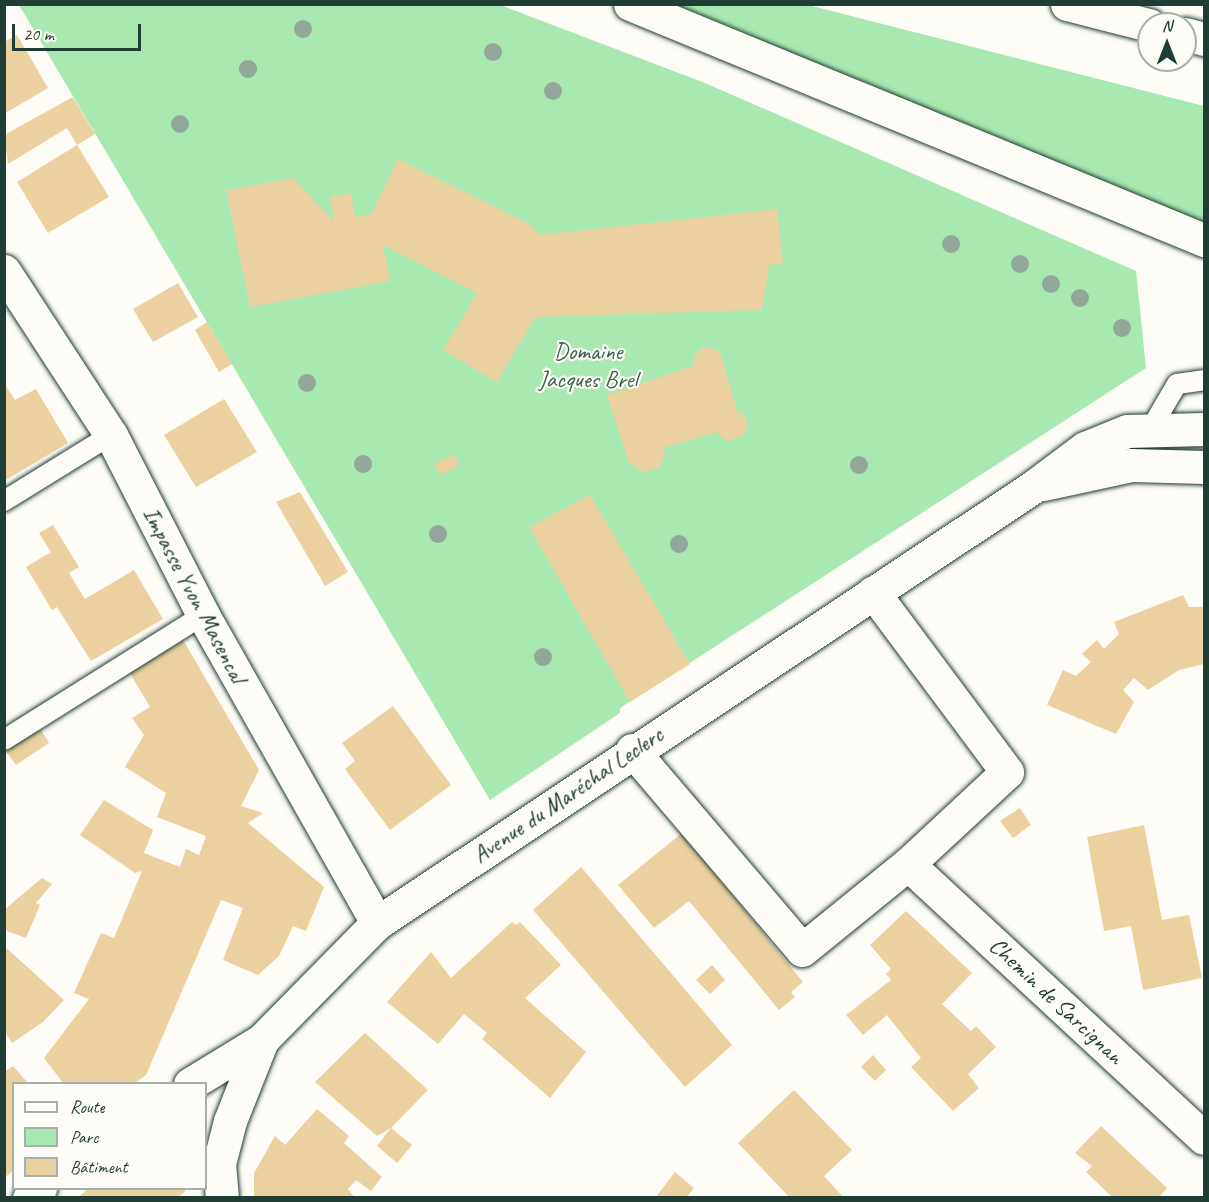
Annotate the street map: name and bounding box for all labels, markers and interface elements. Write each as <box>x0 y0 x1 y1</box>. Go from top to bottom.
scale bar <box>15 12 144 50</box>
north arrow <box>1137 12 1197 72</box>
text: N <box>1162 16 1172 36</box>
text: 20 m <box>23 23 54 45</box>
park label: Domaine Jacques Brel <box>539 338 637 394</box>
street label: Impasse Yvon Masencal <box>136 502 252 688</box>
street label: Avenue du Maréchal Leclerc <box>467 720 669 870</box>
street label: Chemin de Sarcignan <box>983 932 1129 1070</box>
legend <box>12 1082 207 1190</box>
text: Route <box>70 1096 104 1118</box>
text: Parc <box>70 1126 98 1148</box>
text: Bâtiment <box>70 1156 128 1178</box>

